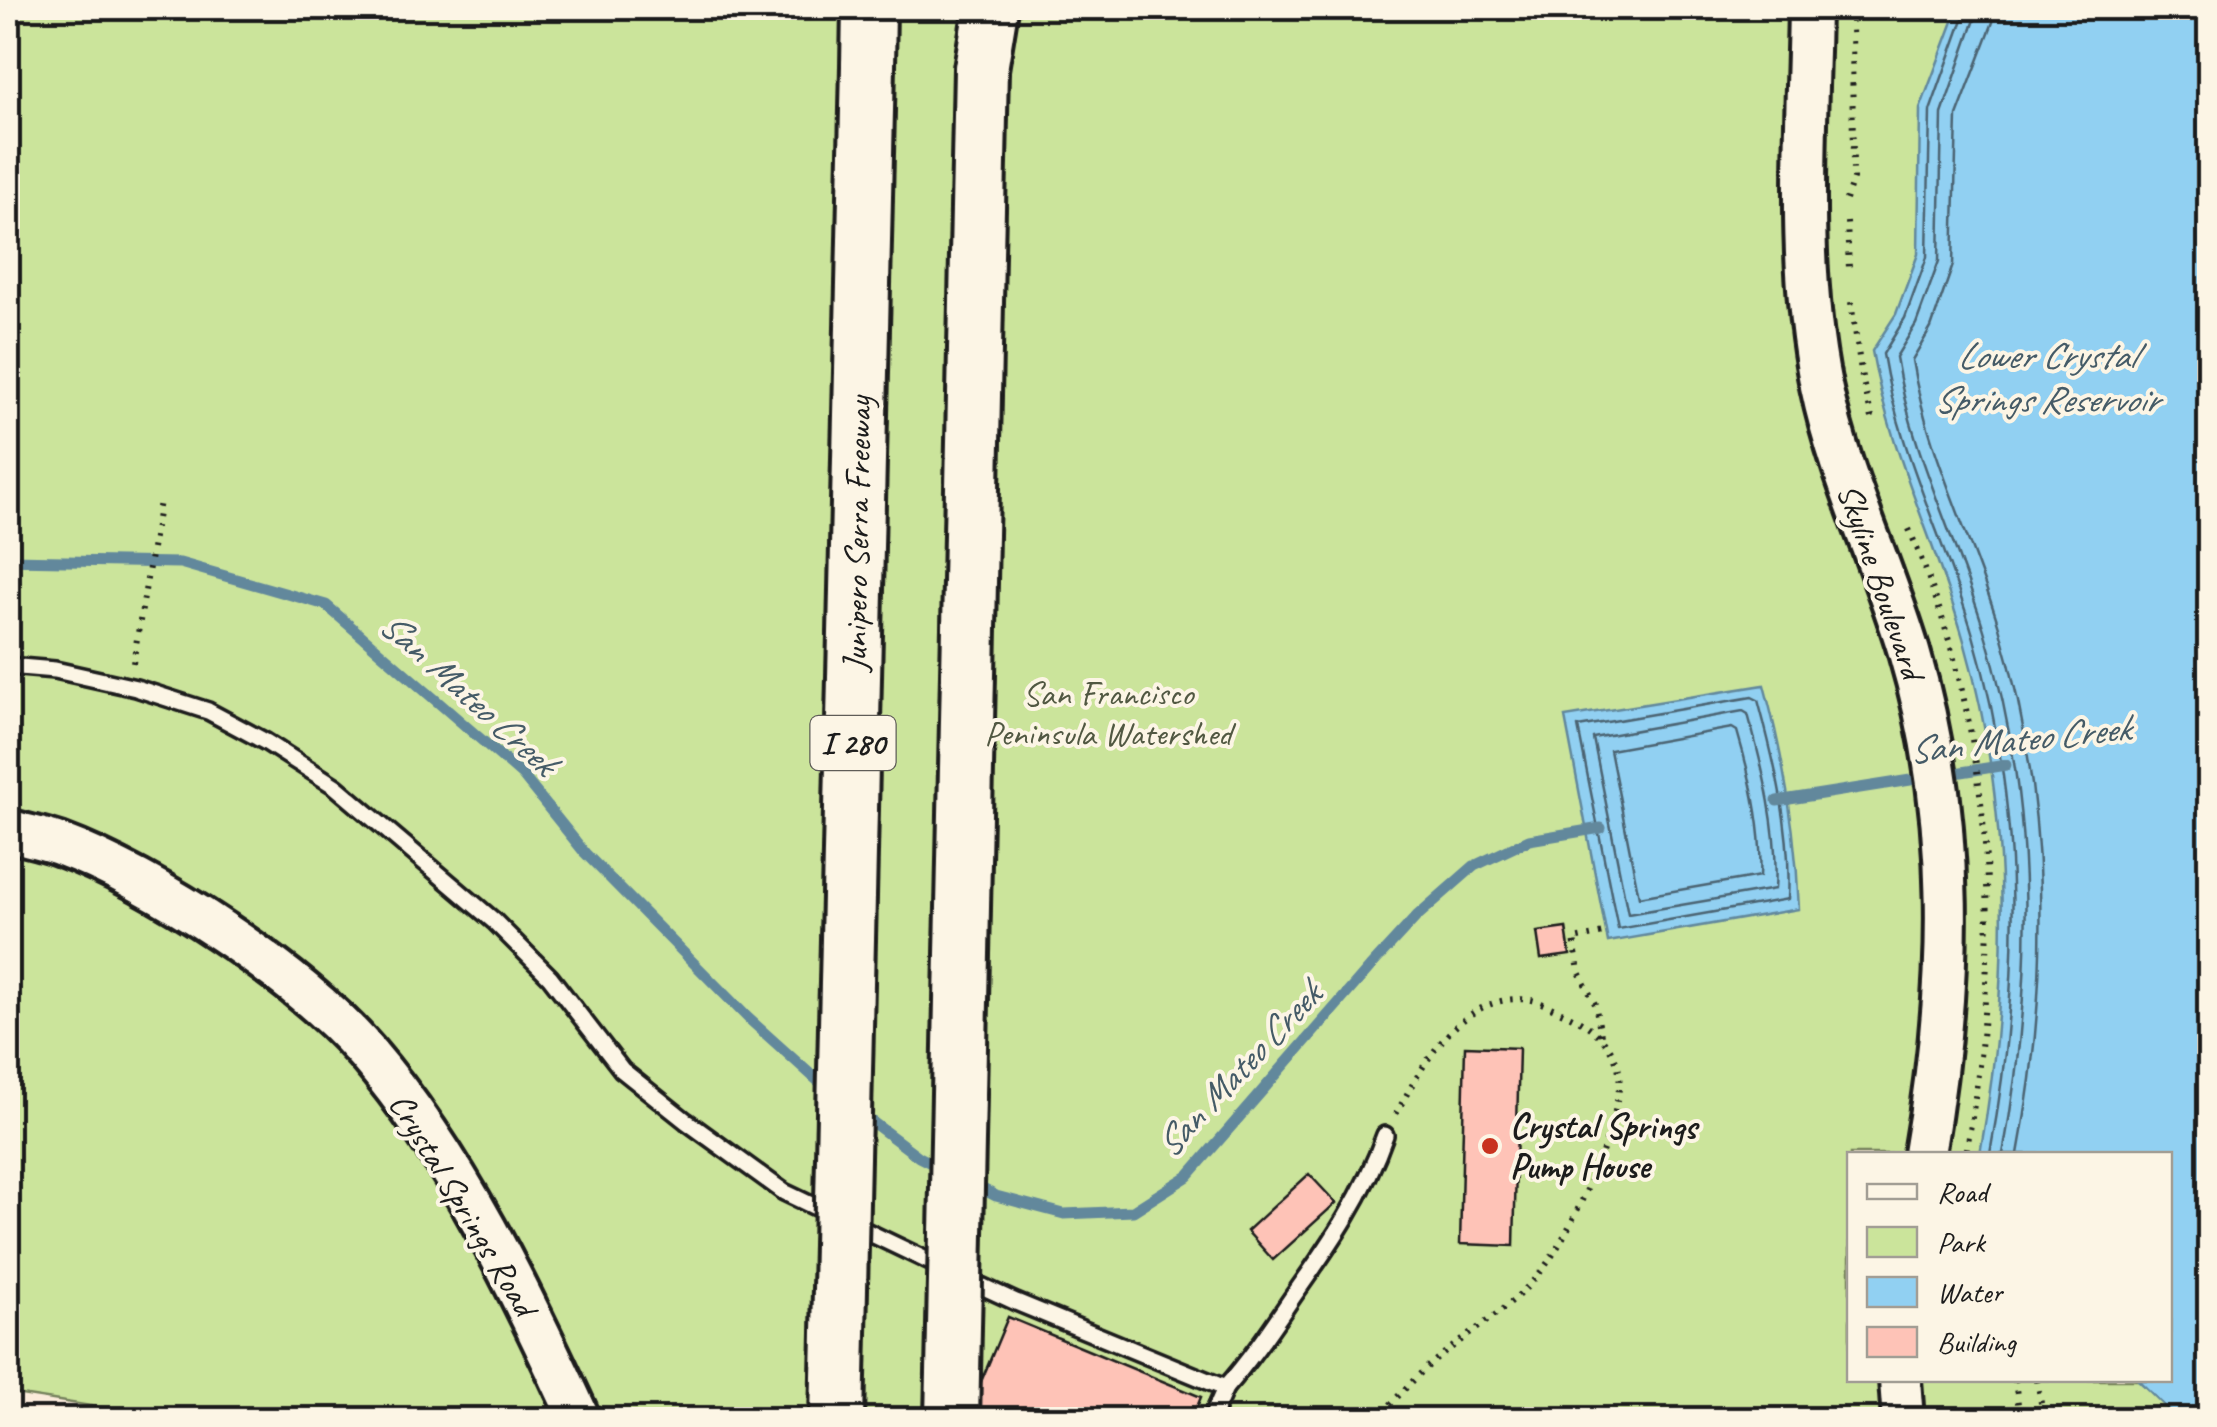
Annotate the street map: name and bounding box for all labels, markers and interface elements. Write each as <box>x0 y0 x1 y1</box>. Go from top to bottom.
water label: Lower Crystal Springs Reservoir <box>1934 332 2165 423</box>
street label: Junipero Serra Freeway <box>832 394 882 674</box>
street label: Skyline Boulevard <box>1827 478 1937 689</box>
water label: San Mateo Creek <box>370 601 571 789</box>
park label: San Francisco Peninsula Watershed <box>984 671 1237 756</box>
water label: San Mateo Creek <box>1906 703 2138 774</box>
road number: I 280 <box>810 716 896 770</box>
water label: San Mateo Creek <box>1145 968 1335 1167</box>
street label: Crystal Springs Road <box>379 1084 550 1328</box>
place label: Crystal Springs Pump House <box>1510 1104 1700 1189</box>
marker: Crystal Springs Pump House <box>1479 1135 1501 1157</box>
legend <box>1847 1152 2172 1382</box>
text: Road <box>1937 1173 1991 1211</box>
text: Park <box>1937 1223 1987 1261</box>
text: Water <box>1937 1273 2004 1311</box>
text: Building <box>1937 1323 2017 1361</box>

